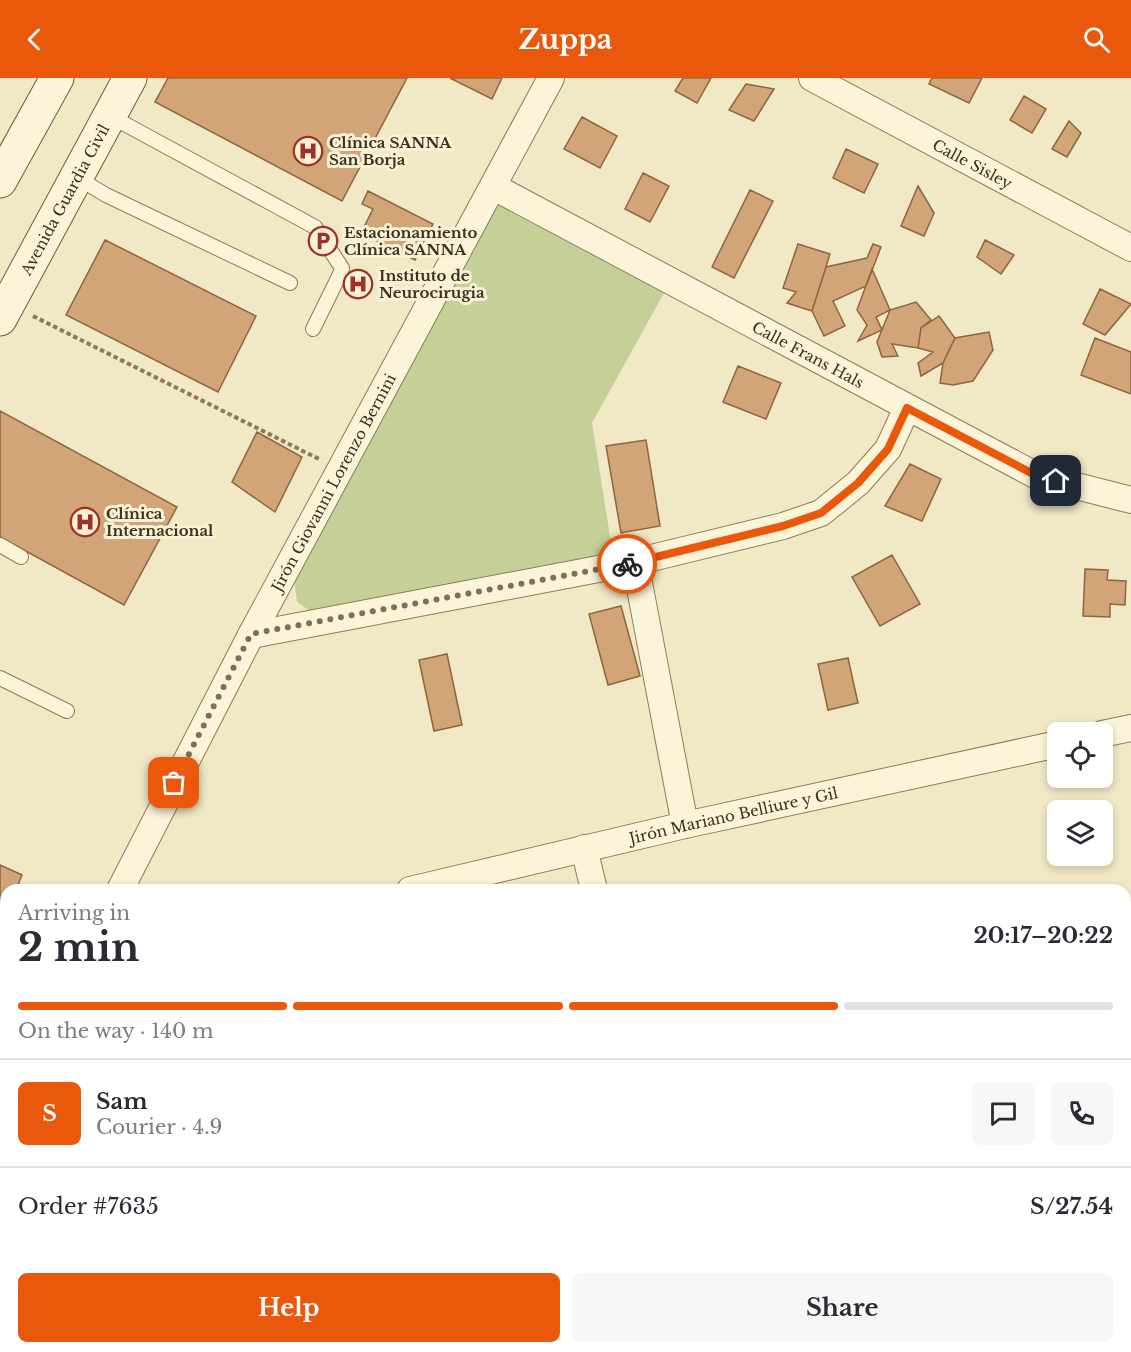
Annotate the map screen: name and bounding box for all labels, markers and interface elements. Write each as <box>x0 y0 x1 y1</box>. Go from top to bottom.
icon: back <box>18 23 51 56</box>
text: Zuppa <box>519 23 612 56</box>
icon: search <box>1080 23 1113 56</box>
street label: Avenida Guardia Civil <box>16 120 113 279</box>
place label: Clínica SANNA San Borja <box>329 133 452 169</box>
hospital icon: Clínica SANNA San Borja <box>292 135 324 167</box>
street label: Calle Sisley <box>930 135 1016 193</box>
place label: Estacionamiento Clínica SANNA <box>344 223 477 259</box>
parking icon: Estacionamiento Clínica SANNA <box>307 225 339 257</box>
place label: Instituto de Neurocirugia <box>379 266 485 302</box>
hospital icon: Instituto de Neurocirugia <box>342 268 374 300</box>
street label: Calle Frans Hals <box>749 317 868 392</box>
street label: Jirón Giovanni Lorenzo Bernini <box>266 370 400 596</box>
pin <box>1030 455 1081 506</box>
icon: home <box>1039 464 1072 497</box>
place label: Clínica Internacional <box>106 504 214 540</box>
hospital icon: Clínica Internacional <box>69 506 101 538</box>
courier <box>597 534 657 594</box>
icon: bike <box>611 548 644 581</box>
map controls <box>1047 722 1113 866</box>
button: locate <box>1047 722 1113 788</box>
pin <box>148 757 199 808</box>
icon: bag <box>157 766 190 799</box>
street label: Jirón Mariano Belliure y Gil <box>625 783 840 848</box>
button: layers <box>1047 800 1113 866</box>
text: Arriving in <box>18 901 130 925</box>
text: 20:17–20:22 <box>973 922 1113 949</box>
text: 2 min <box>18 923 139 972</box>
text: On the way · 140 m <box>18 1019 213 1043</box>
button: chat <box>972 1082 1035 1145</box>
button: phone <box>1050 1082 1113 1145</box>
text: Sam <box>96 1088 148 1115</box>
text: S <box>42 1100 57 1127</box>
text: Courier · 4.9 <box>96 1115 222 1139</box>
text: Order #7635 <box>18 1193 159 1220</box>
text: S/27.54 <box>1030 1193 1113 1220</box>
button: Help <box>18 1273 560 1342</box>
button: Share <box>572 1273 1113 1342</box>

